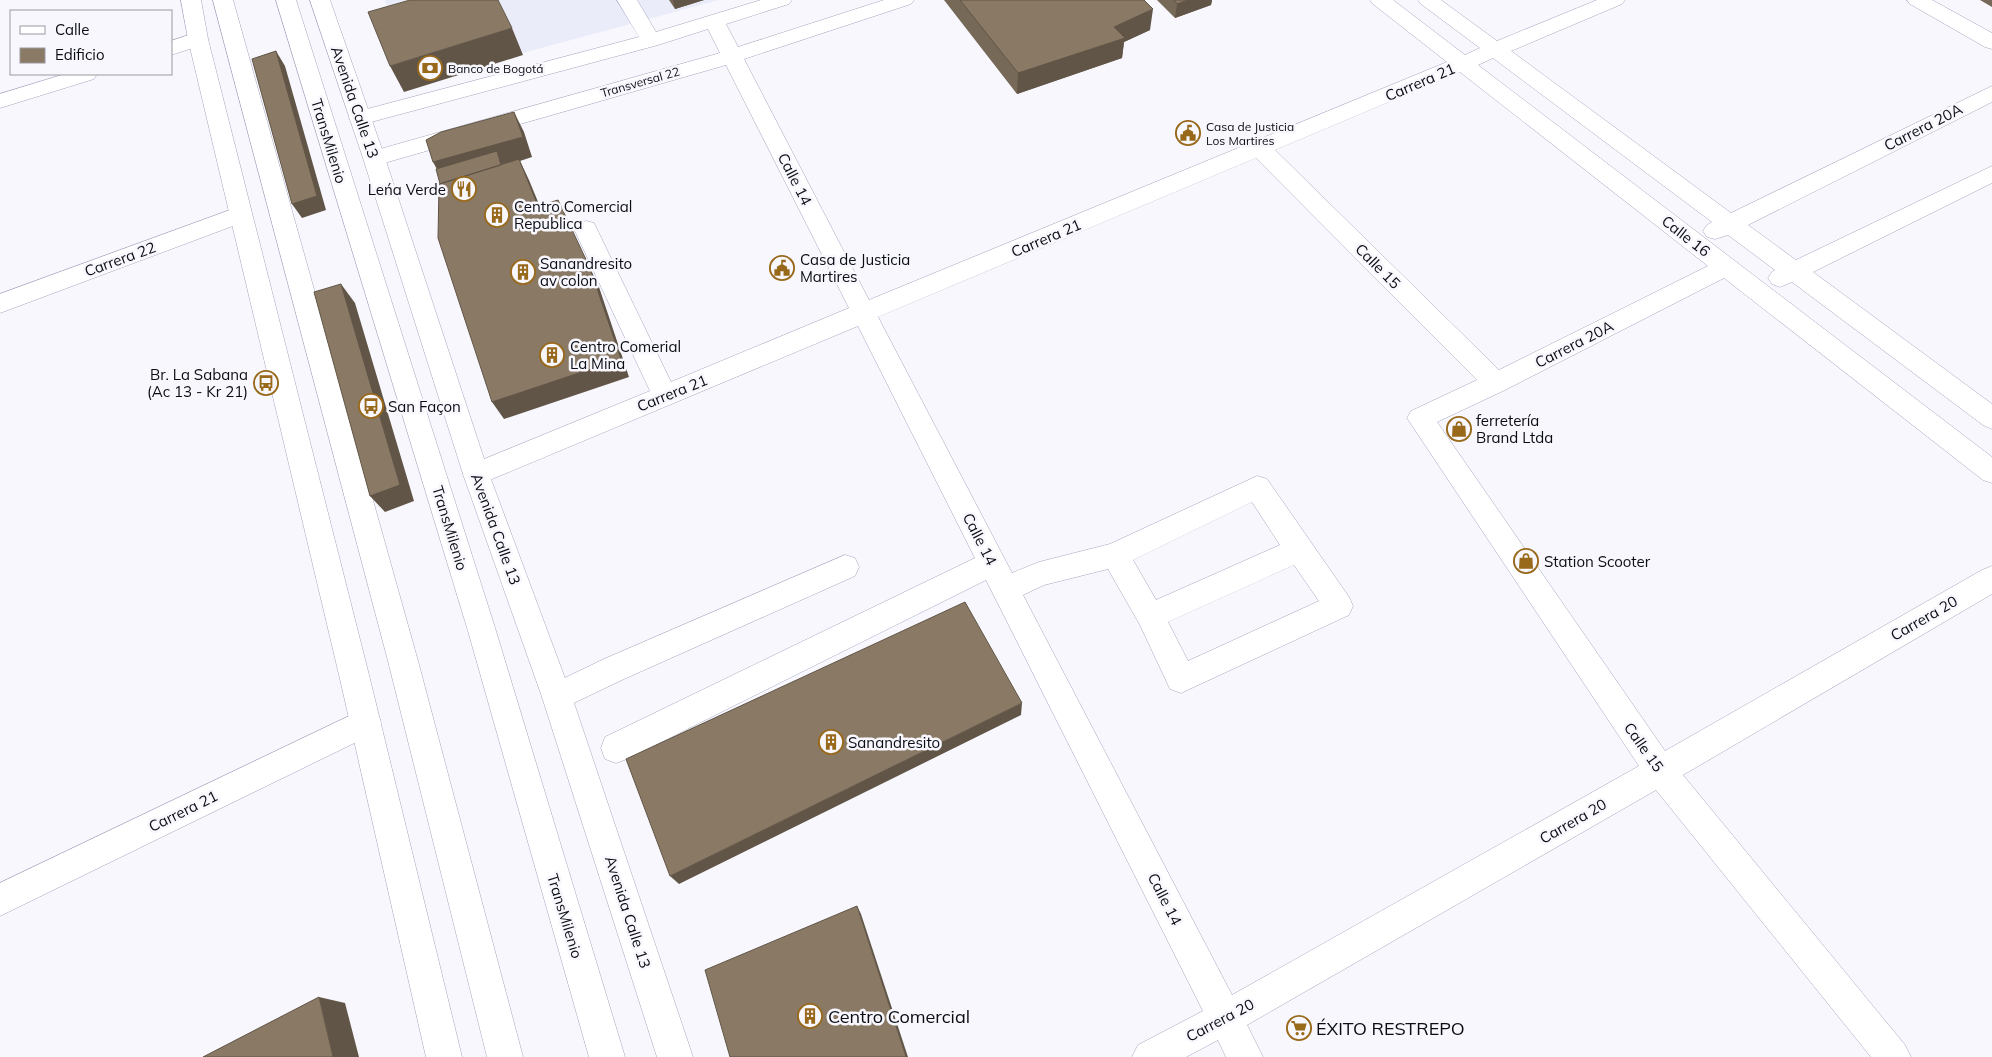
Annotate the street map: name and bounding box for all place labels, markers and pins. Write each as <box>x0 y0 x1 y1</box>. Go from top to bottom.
bank icon: Banco de Bogotá <box>417 55 443 81</box>
place label: Banco de Bogotá <box>448 61 544 76</box>
place label: Casa de Justicia Los Martires <box>1206 119 1294 148</box>
public building icon: Casa de Justicia Los Martires <box>1175 120 1201 146</box>
restaurant icon: Leńa Verde <box>451 176 477 202</box>
place label: Leńa Verde <box>368 180 446 199</box>
place label: Centro Comercial Republica <box>514 197 632 233</box>
building icon: Centro Comercial Republica <box>484 202 510 228</box>
place label: Casa de Justicia Martires <box>800 250 910 286</box>
place label: Sanandresito av colon <box>540 254 632 290</box>
public building icon: Casa de Justicia Martires <box>769 255 795 281</box>
building icon: Sanandresito av colon <box>510 259 536 285</box>
place label: Centro Comerial La Mina <box>570 337 681 373</box>
building icon: Centro Comerial La Mina <box>539 342 565 368</box>
place label: Br. La Sabana (Ac 13 - Kr 21) <box>147 365 248 401</box>
bus stop icon: Br. La Sabana (Ac 13 - Kr 21) <box>253 370 279 396</box>
bus stop icon: San Façon <box>358 393 384 419</box>
place label: San Façon <box>388 397 461 416</box>
place label: ferretería Brand Ltda <box>1476 411 1553 447</box>
shop icon: ferretería Brand Ltda <box>1446 416 1472 442</box>
shop icon: Station Scooter <box>1513 548 1539 574</box>
place label: Station Scooter <box>1544 552 1651 571</box>
building icon: Sanandresito <box>818 729 844 755</box>
place label: Sanandresito <box>848 733 940 752</box>
building icon: Centro Comercial <box>797 1003 823 1029</box>
place label: Centro Comercial <box>828 1005 970 1028</box>
supermarket icon: ÉXITO RESTREPO <box>1286 1015 1312 1041</box>
place label: ÉXITO RESTREPO <box>1316 1017 1465 1040</box>

